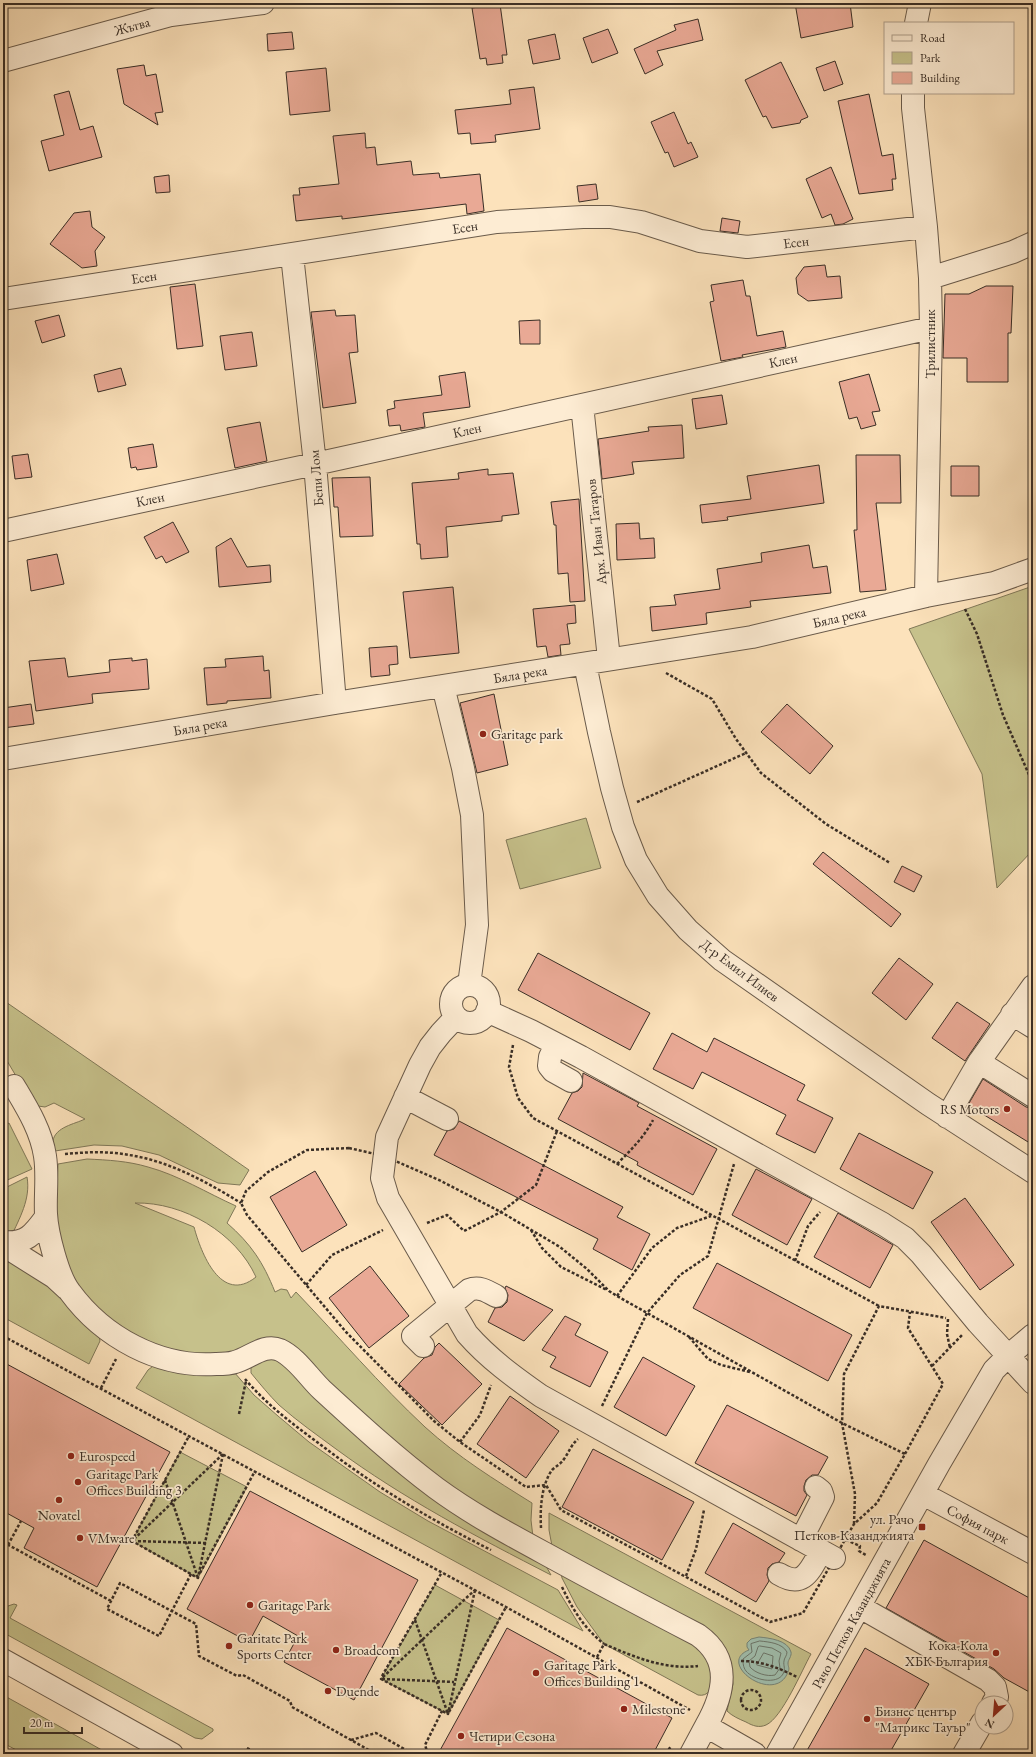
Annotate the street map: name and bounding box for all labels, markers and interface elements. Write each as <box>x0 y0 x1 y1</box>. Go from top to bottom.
street label: Жътва <box>111 12 152 40</box>
legend <box>884 22 1014 94</box>
text: Road <box>920 30 946 46</box>
text: Park <box>920 50 941 66</box>
text: Building <box>920 70 961 86</box>
street label: Есен <box>451 216 479 238</box>
street label: Есен <box>782 231 810 253</box>
street label: Есен <box>130 266 158 288</box>
street label: Трилистник <box>921 309 939 379</box>
street label: Клен <box>767 348 799 372</box>
street label: Клен <box>451 418 483 442</box>
street label: Бепи Лом <box>305 449 327 507</box>
street label: Арх. Иван Татаров <box>581 478 611 587</box>
street label: Клен <box>134 487 166 511</box>
street label: Бяла река <box>810 602 868 632</box>
street label: Бяла река <box>492 661 549 687</box>
street label: Бяла река <box>172 712 229 740</box>
place label: Garitage park <box>491 725 563 743</box>
marker: Garitage park <box>478 729 488 739</box>
street label: Д-р Емил Илиев <box>697 934 783 1006</box>
place label: RS Motors <box>940 1100 999 1118</box>
marker: RS Motors <box>1002 1104 1012 1114</box>
place label: Eurospeed <box>79 1447 136 1465</box>
marker: Eurospeed <box>66 1451 76 1461</box>
place label: Garitage Park Offices Building 3 <box>86 1465 182 1499</box>
marker: Garitage Park Offices Building 3 <box>73 1477 83 1487</box>
marker: Novatel <box>54 1495 64 1505</box>
street label: София парк <box>944 1500 1013 1548</box>
place label: Novatel <box>38 1506 81 1524</box>
place label: ул. Рачо Петков-Казанджията <box>794 1510 914 1544</box>
marker: ул. Рачо Петков-Казанджията <box>917 1522 927 1532</box>
place label: VMware <box>88 1529 135 1547</box>
marker: VMware <box>75 1533 85 1543</box>
street label: Рачо Петков Казанджията <box>807 1554 895 1692</box>
place label: Garitage Park <box>258 1596 331 1614</box>
marker: Garitage Park <box>245 1600 255 1610</box>
place label: Garitate Park Sports Center <box>237 1629 312 1663</box>
place label: Кока-Кола ХБК България <box>904 1636 988 1670</box>
marker: Garitate Park Sports Center <box>224 1641 234 1651</box>
place label: Broadcom <box>344 1641 400 1659</box>
marker: Broadcom <box>331 1645 341 1655</box>
marker: Кока-Кола ХБК България <box>991 1648 1001 1658</box>
place label: Garitage Park Offices Building 1 <box>544 1656 640 1690</box>
marker: Garitage Park Offices Building 1 <box>531 1668 541 1678</box>
place label: Duende <box>336 1682 380 1700</box>
marker: Duende <box>323 1686 333 1696</box>
north arrow <box>974 1695 1014 1735</box>
place label: Milestone <box>632 1700 686 1718</box>
place label: Бизнес център "Матрикс Тауър" <box>875 1702 971 1736</box>
marker: Milestone <box>619 1704 629 1714</box>
scale bar <box>24 1709 82 1735</box>
marker: Бизнес център "Матрикс Тауър" <box>862 1714 872 1724</box>
text: 20 m <box>30 1715 54 1731</box>
text: N <box>982 1716 997 1732</box>
place label: Четири Сезона <box>469 1727 556 1745</box>
marker: Четири Сезона <box>456 1731 466 1741</box>

